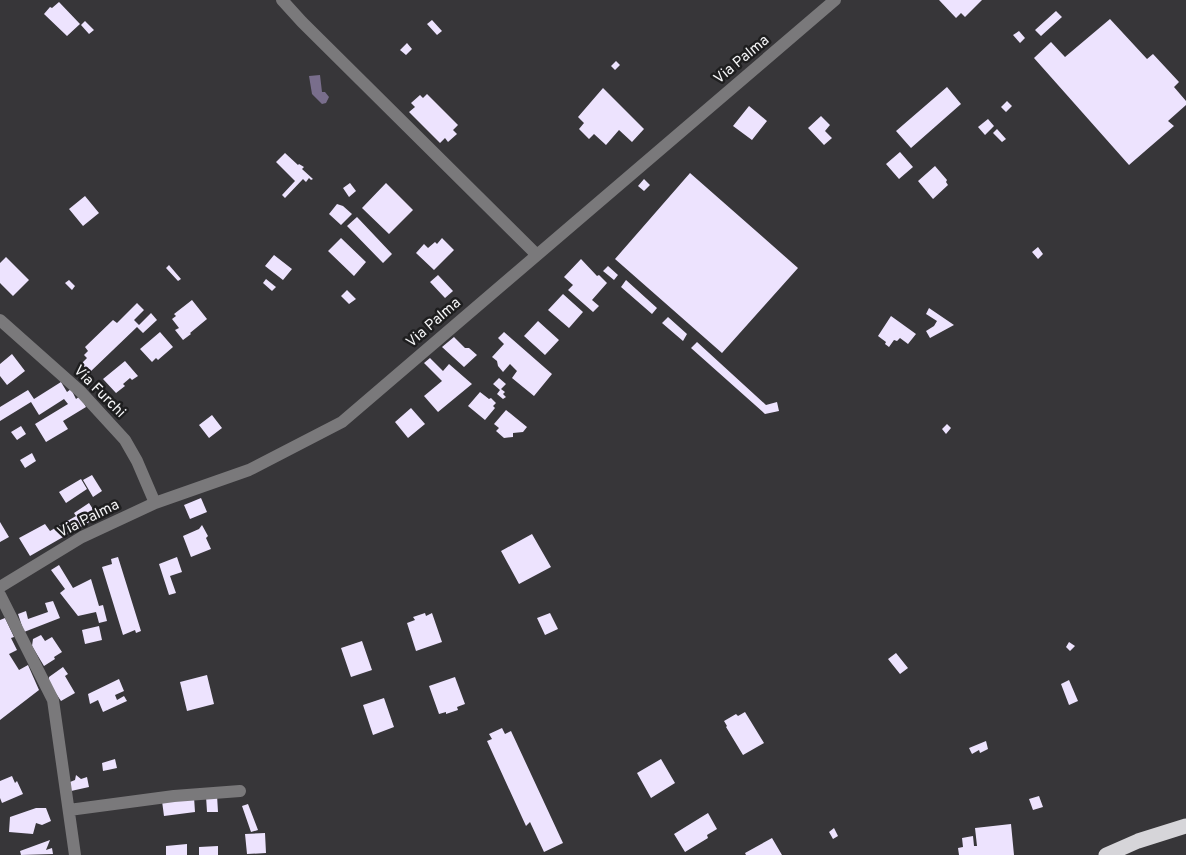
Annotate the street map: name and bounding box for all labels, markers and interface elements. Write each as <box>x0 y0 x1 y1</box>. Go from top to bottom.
street label: Via Palma <box>710 31 774 89</box>
street label: Via Palma <box>403 294 465 352</box>
street label: Via Furchi <box>69 362 129 422</box>
street label: Via Palma <box>55 496 123 543</box>

